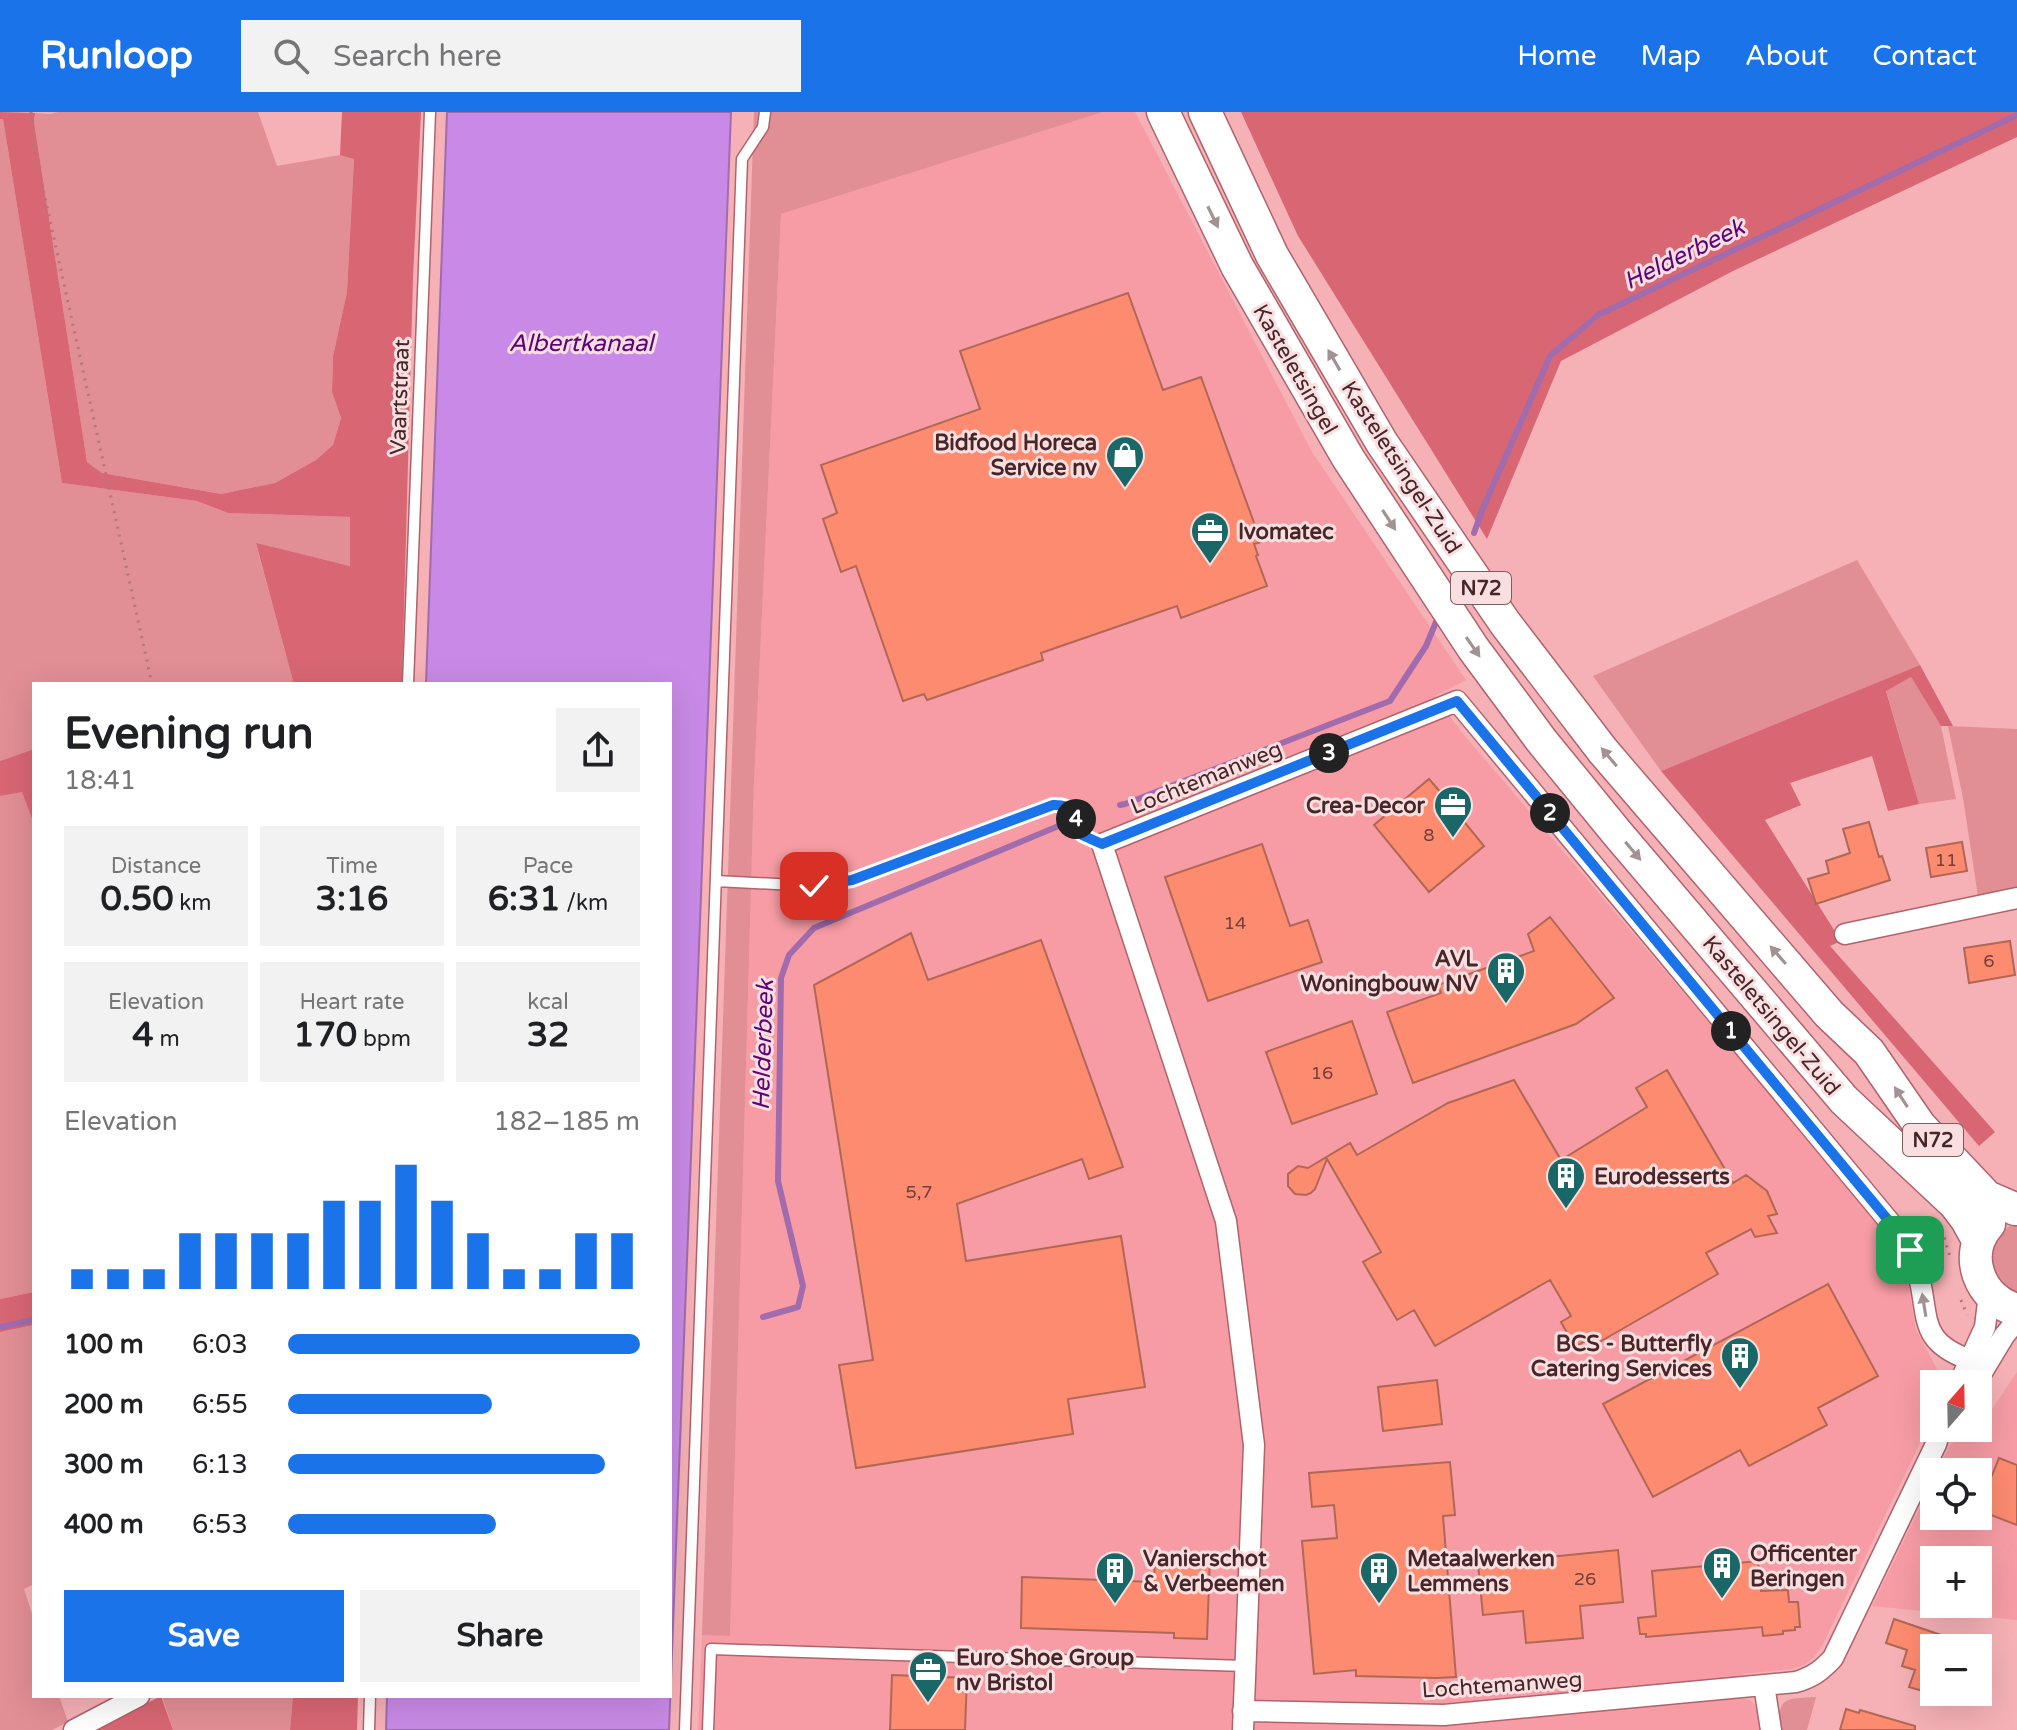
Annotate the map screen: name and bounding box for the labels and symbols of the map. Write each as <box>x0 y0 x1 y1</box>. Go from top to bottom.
one-way arrow <box>1206 205 1220 229</box>
water label: Helderbeek <box>1619 212 1751 296</box>
street label: Kasteletsingel <box>1247 300 1343 439</box>
water label: Albertkanaal <box>509 329 656 358</box>
street label: Vaartstraat <box>385 339 415 455</box>
one-way arrow <box>1327 349 1341 371</box>
street label: Kasteletsingel-Zuid <box>1336 376 1467 559</box>
place label: Bidfood Horeca Service nv <box>934 430 1097 481</box>
shop icon: Bidfood Horeca Service nv <box>1104 434 1146 489</box>
one-way arrow <box>1381 509 1396 530</box>
office icon: Ivomatec <box>1189 510 1231 565</box>
place label: Ivomatec <box>1238 519 1334 545</box>
road number: N72 <box>1451 572 1511 604</box>
one-way arrow <box>1465 636 1480 657</box>
pin: 3 <box>1309 733 1349 773</box>
street label: Lochtemanweg <box>1127 736 1286 820</box>
one-way arrow <box>1601 748 1618 768</box>
office icon: Crea-Decor <box>1432 784 1474 839</box>
place label: Crea-Decor <box>1306 793 1426 819</box>
pin: 2 <box>1530 793 1570 833</box>
pin: 4 <box>1056 799 1096 839</box>
house number: 8 <box>1423 824 1435 846</box>
one-way arrow <box>1624 841 1641 861</box>
house number: 11 <box>1935 849 1957 871</box>
pin <box>780 852 848 920</box>
house number: 14 <box>1224 912 1246 934</box>
street label: Kasteletsingel-Zuid <box>1697 931 1846 1101</box>
one-way arrow <box>1770 945 1787 965</box>
place label: AVL Woningbouw NV <box>1300 946 1479 997</box>
building icon: AVL Woningbouw NV <box>1485 950 1527 1005</box>
house number: 6 <box>1983 950 1995 972</box>
water label: Helderbeek <box>747 977 780 1111</box>
pin: 1 <box>1711 1011 1751 1051</box>
house number: 16 <box>1311 1062 1333 1084</box>
one-way arrow <box>1894 1087 1909 1108</box>
road number: N72 <box>1903 1124 1963 1156</box>
building icon: Eurodesserts <box>1545 1155 1587 1210</box>
place label: Eurodesserts <box>1594 1164 1730 1190</box>
house number: 5,7 <box>906 1181 932 1203</box>
pin <box>1876 1216 1944 1284</box>
one-way arrow <box>1917 1292 1930 1317</box>
place label: BCS - Butterfly Catering Services <box>1531 1331 1712 1382</box>
building icon: BCS - Butterfly Catering Services <box>1719 1335 1761 1390</box>
north arrow <box>1920 1370 1992 1442</box>
place label: Officenter Beringen <box>1750 1541 1857 1592</box>
building icon: Officenter Beringen <box>1701 1545 1743 1600</box>
place label: Vanierschot & Verbeemen <box>1143 1546 1285 1597</box>
place label: Metaalwerken Lemmens <box>1407 1546 1555 1597</box>
building icon: Vanierschot & Verbeemen <box>1094 1550 1136 1605</box>
building icon: Metaalwerken Lemmens <box>1358 1550 1400 1605</box>
house number: 26 <box>1574 1568 1596 1590</box>
place label: Euro Shoe Group nv Bristol <box>956 1645 1134 1696</box>
office icon: Euro Shoe Group nv Bristol <box>907 1649 949 1704</box>
street label: Lochtemanweg <box>1421 1666 1583 1704</box>

